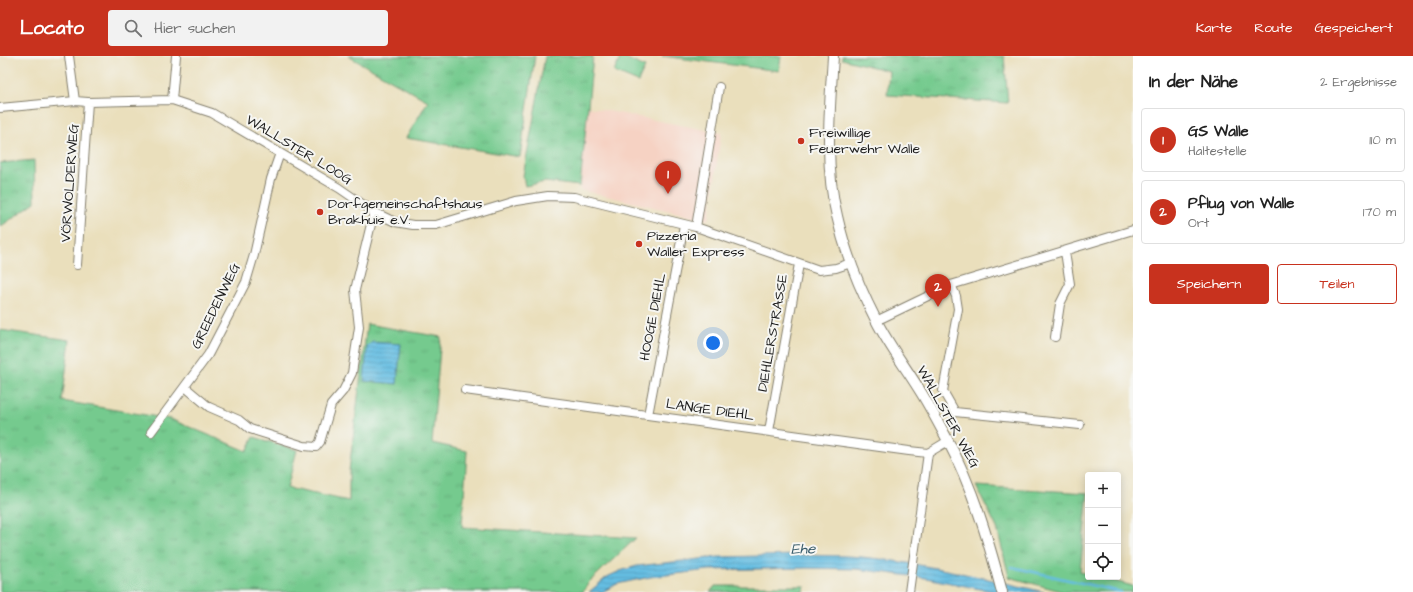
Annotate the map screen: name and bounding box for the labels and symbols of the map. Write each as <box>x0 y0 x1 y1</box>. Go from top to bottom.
street label: WALLSTER LOOG <box>242 110 356 190</box>
street label: VÖRWOLDERWEG <box>56 123 84 243</box>
place label: Freiwillige Feuerwehr Walle <box>809 123 921 159</box>
marker: Freiwillige Feuerwehr Walle <box>796 136 806 146</box>
pin: 1 <box>655 161 681 194</box>
place label: Dorfgemeinschaftshaus Brakhuis e.V. <box>328 194 483 230</box>
marker: Dorfgemeinschaftshaus Brakhuis e.V. <box>315 207 325 217</box>
place label: Pizzeria Waller Express <box>647 226 745 262</box>
marker: Pizzeria Waller Express <box>634 239 644 249</box>
street label: GREEDENWEG <box>187 259 246 352</box>
street label: HOOGE DIEHL <box>635 271 671 362</box>
street label: DIEHLERSTRASSE <box>753 272 793 393</box>
pin: 2 <box>925 274 951 307</box>
your location <box>703 333 723 353</box>
street label: WALLSTER WEG <box>912 362 985 472</box>
street label: LANGE DIEHL <box>665 394 756 426</box>
water label: Ehe <box>791 538 816 560</box>

